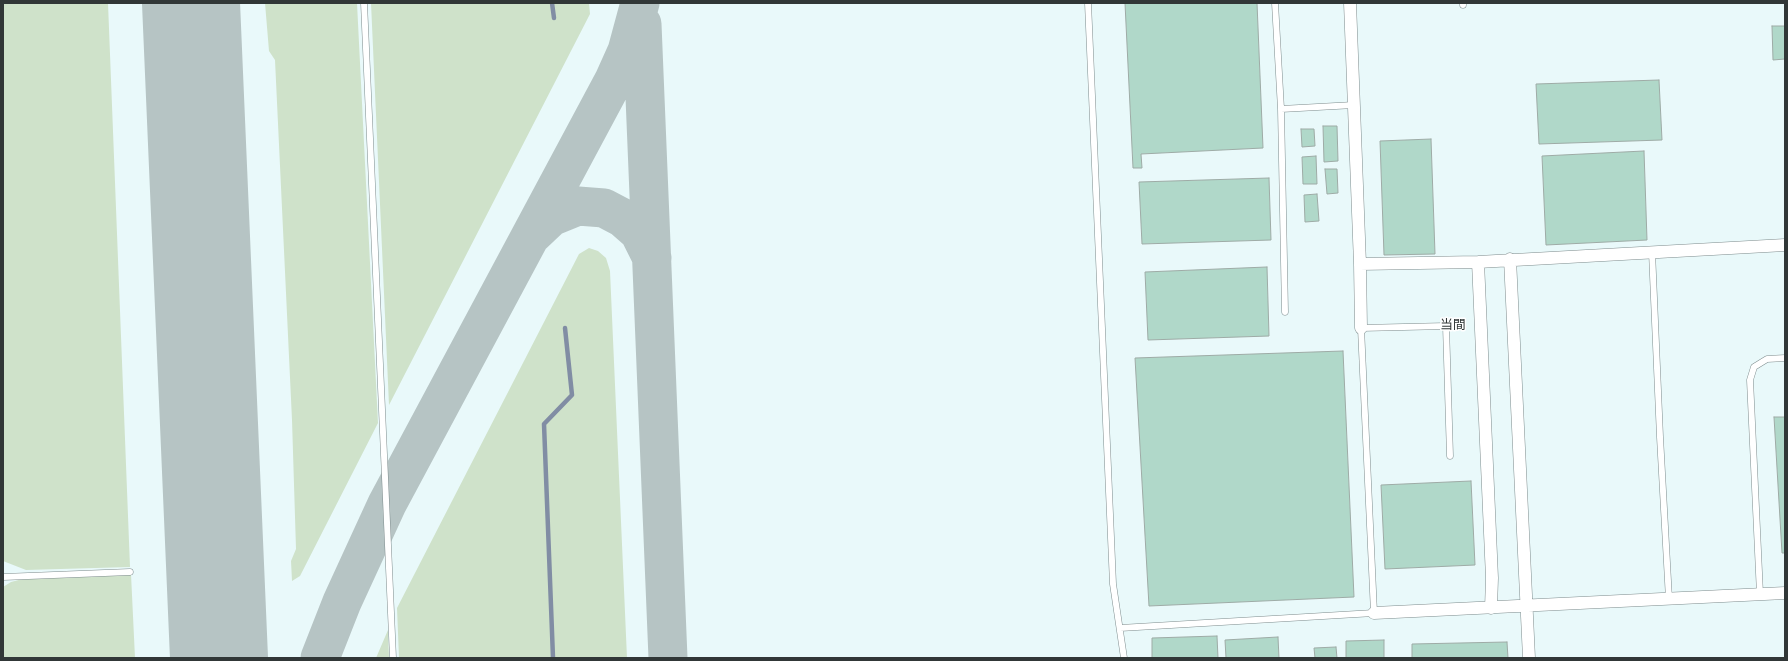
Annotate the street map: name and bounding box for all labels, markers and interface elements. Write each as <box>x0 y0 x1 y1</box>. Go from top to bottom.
district label: 当間 <box>1440 317 1466 333</box>

